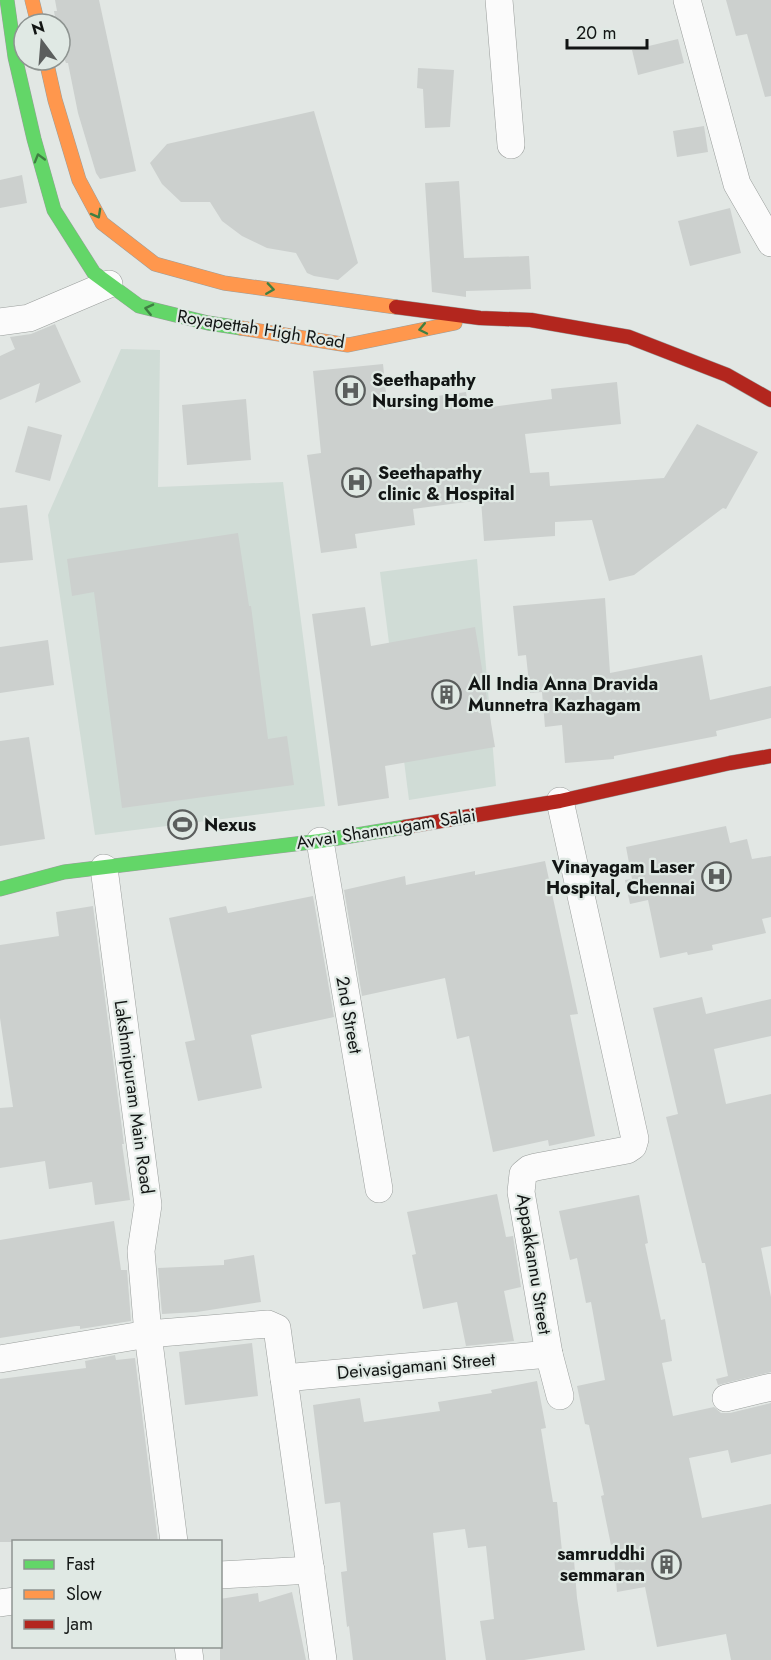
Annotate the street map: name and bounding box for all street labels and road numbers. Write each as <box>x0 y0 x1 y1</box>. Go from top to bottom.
street label: Royapettah High Road <box>175 303 347 355</box>
street label: Avvai Shanmugam Salai <box>294 802 478 856</box>
street label: 2nd Street <box>329 974 369 1056</box>
street label: Lakshmipuram Main Road <box>108 998 160 1196</box>
street label: Appakkannu Street <box>510 1192 558 1337</box>
street label: Deivasigamani Street <box>336 1346 497 1386</box>

